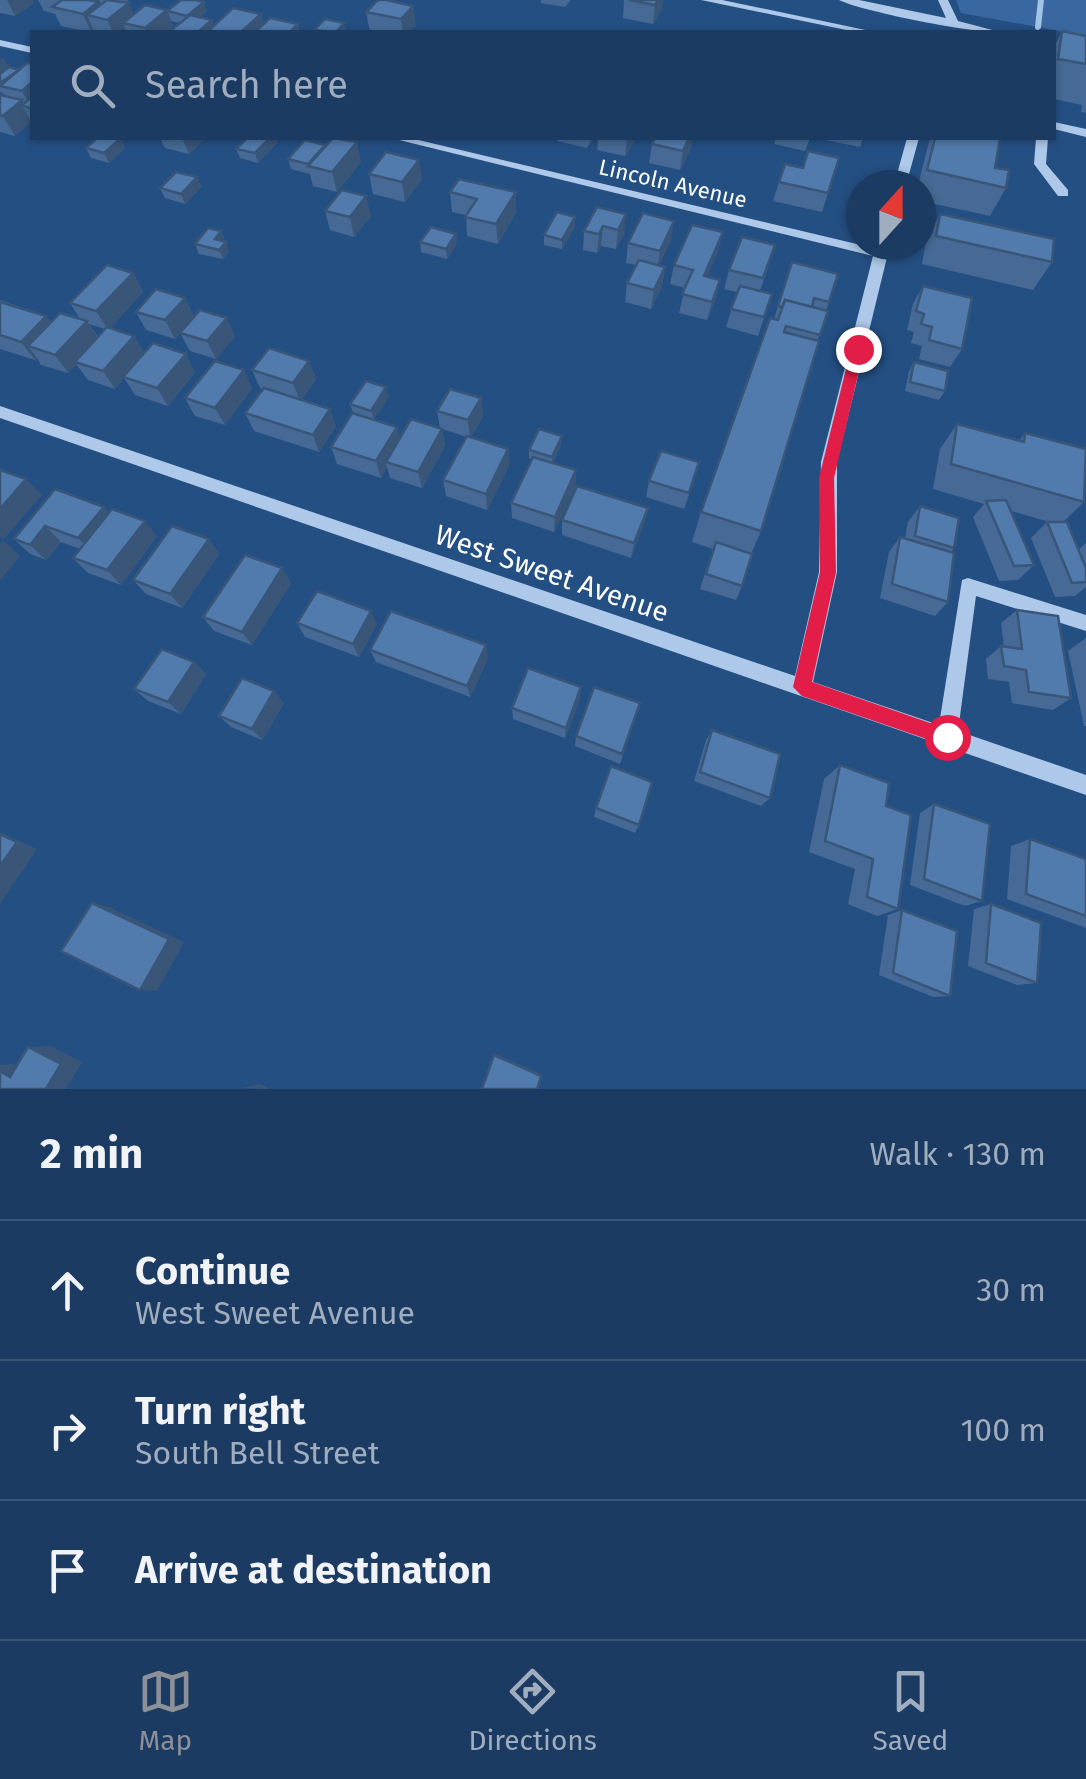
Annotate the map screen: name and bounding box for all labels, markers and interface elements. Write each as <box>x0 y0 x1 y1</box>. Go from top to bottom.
search box <box>30 30 1056 140</box>
icon: search <box>65 58 120 113</box>
text: Search here <box>145 62 348 108</box>
street label: Lincoln Avenue <box>596 153 750 214</box>
north arrow <box>846 170 936 260</box>
route end <box>836 327 882 373</box>
street label: West Sweet Avenue <box>431 518 673 629</box>
route start <box>925 715 971 761</box>
text: 2 min <box>40 1129 143 1179</box>
text: Walk · 130 m <box>869 1135 1046 1173</box>
text: Continue <box>135 1248 290 1294</box>
icon: ahead <box>40 1263 95 1318</box>
text: 30 m <box>976 1271 1046 1309</box>
text: West Sweet Avenue <box>135 1294 415 1332</box>
text: Turn right <box>135 1388 305 1434</box>
icon: right <box>40 1403 95 1458</box>
text: 100 m <box>961 1411 1046 1449</box>
text: South Bell Street <box>135 1434 379 1472</box>
icon: arrive <box>40 1543 95 1598</box>
text: Arrive at destination <box>135 1547 492 1593</box>
tab: Map <box>138 1664 193 1757</box>
tab: Directions <box>468 1664 597 1757</box>
tab: Saved <box>872 1664 948 1757</box>

